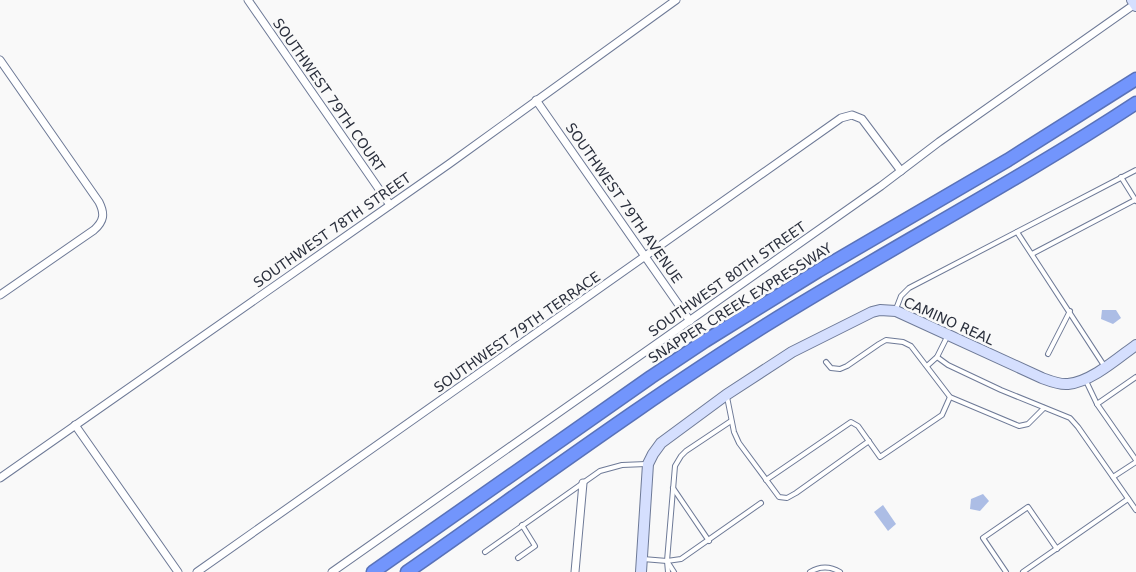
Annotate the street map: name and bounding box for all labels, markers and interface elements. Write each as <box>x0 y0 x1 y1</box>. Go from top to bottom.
street label: SOUTHWEST 79TH COURT <box>270 15 388 175</box>
street label: SOUTHWEST 79TH AVENUE <box>562 120 686 286</box>
street label: SOUTHWEST 78TH STREET <box>250 169 414 291</box>
street label: SOUTHWEST 80TH STREET <box>645 218 809 340</box>
street label: SNAPPER CREEK EXPRESSWAY <box>645 240 835 366</box>
street label: SOUTHWEST 79TH TERRACE <box>431 268 603 396</box>
street label: CAMINO REAL <box>901 294 997 348</box>

